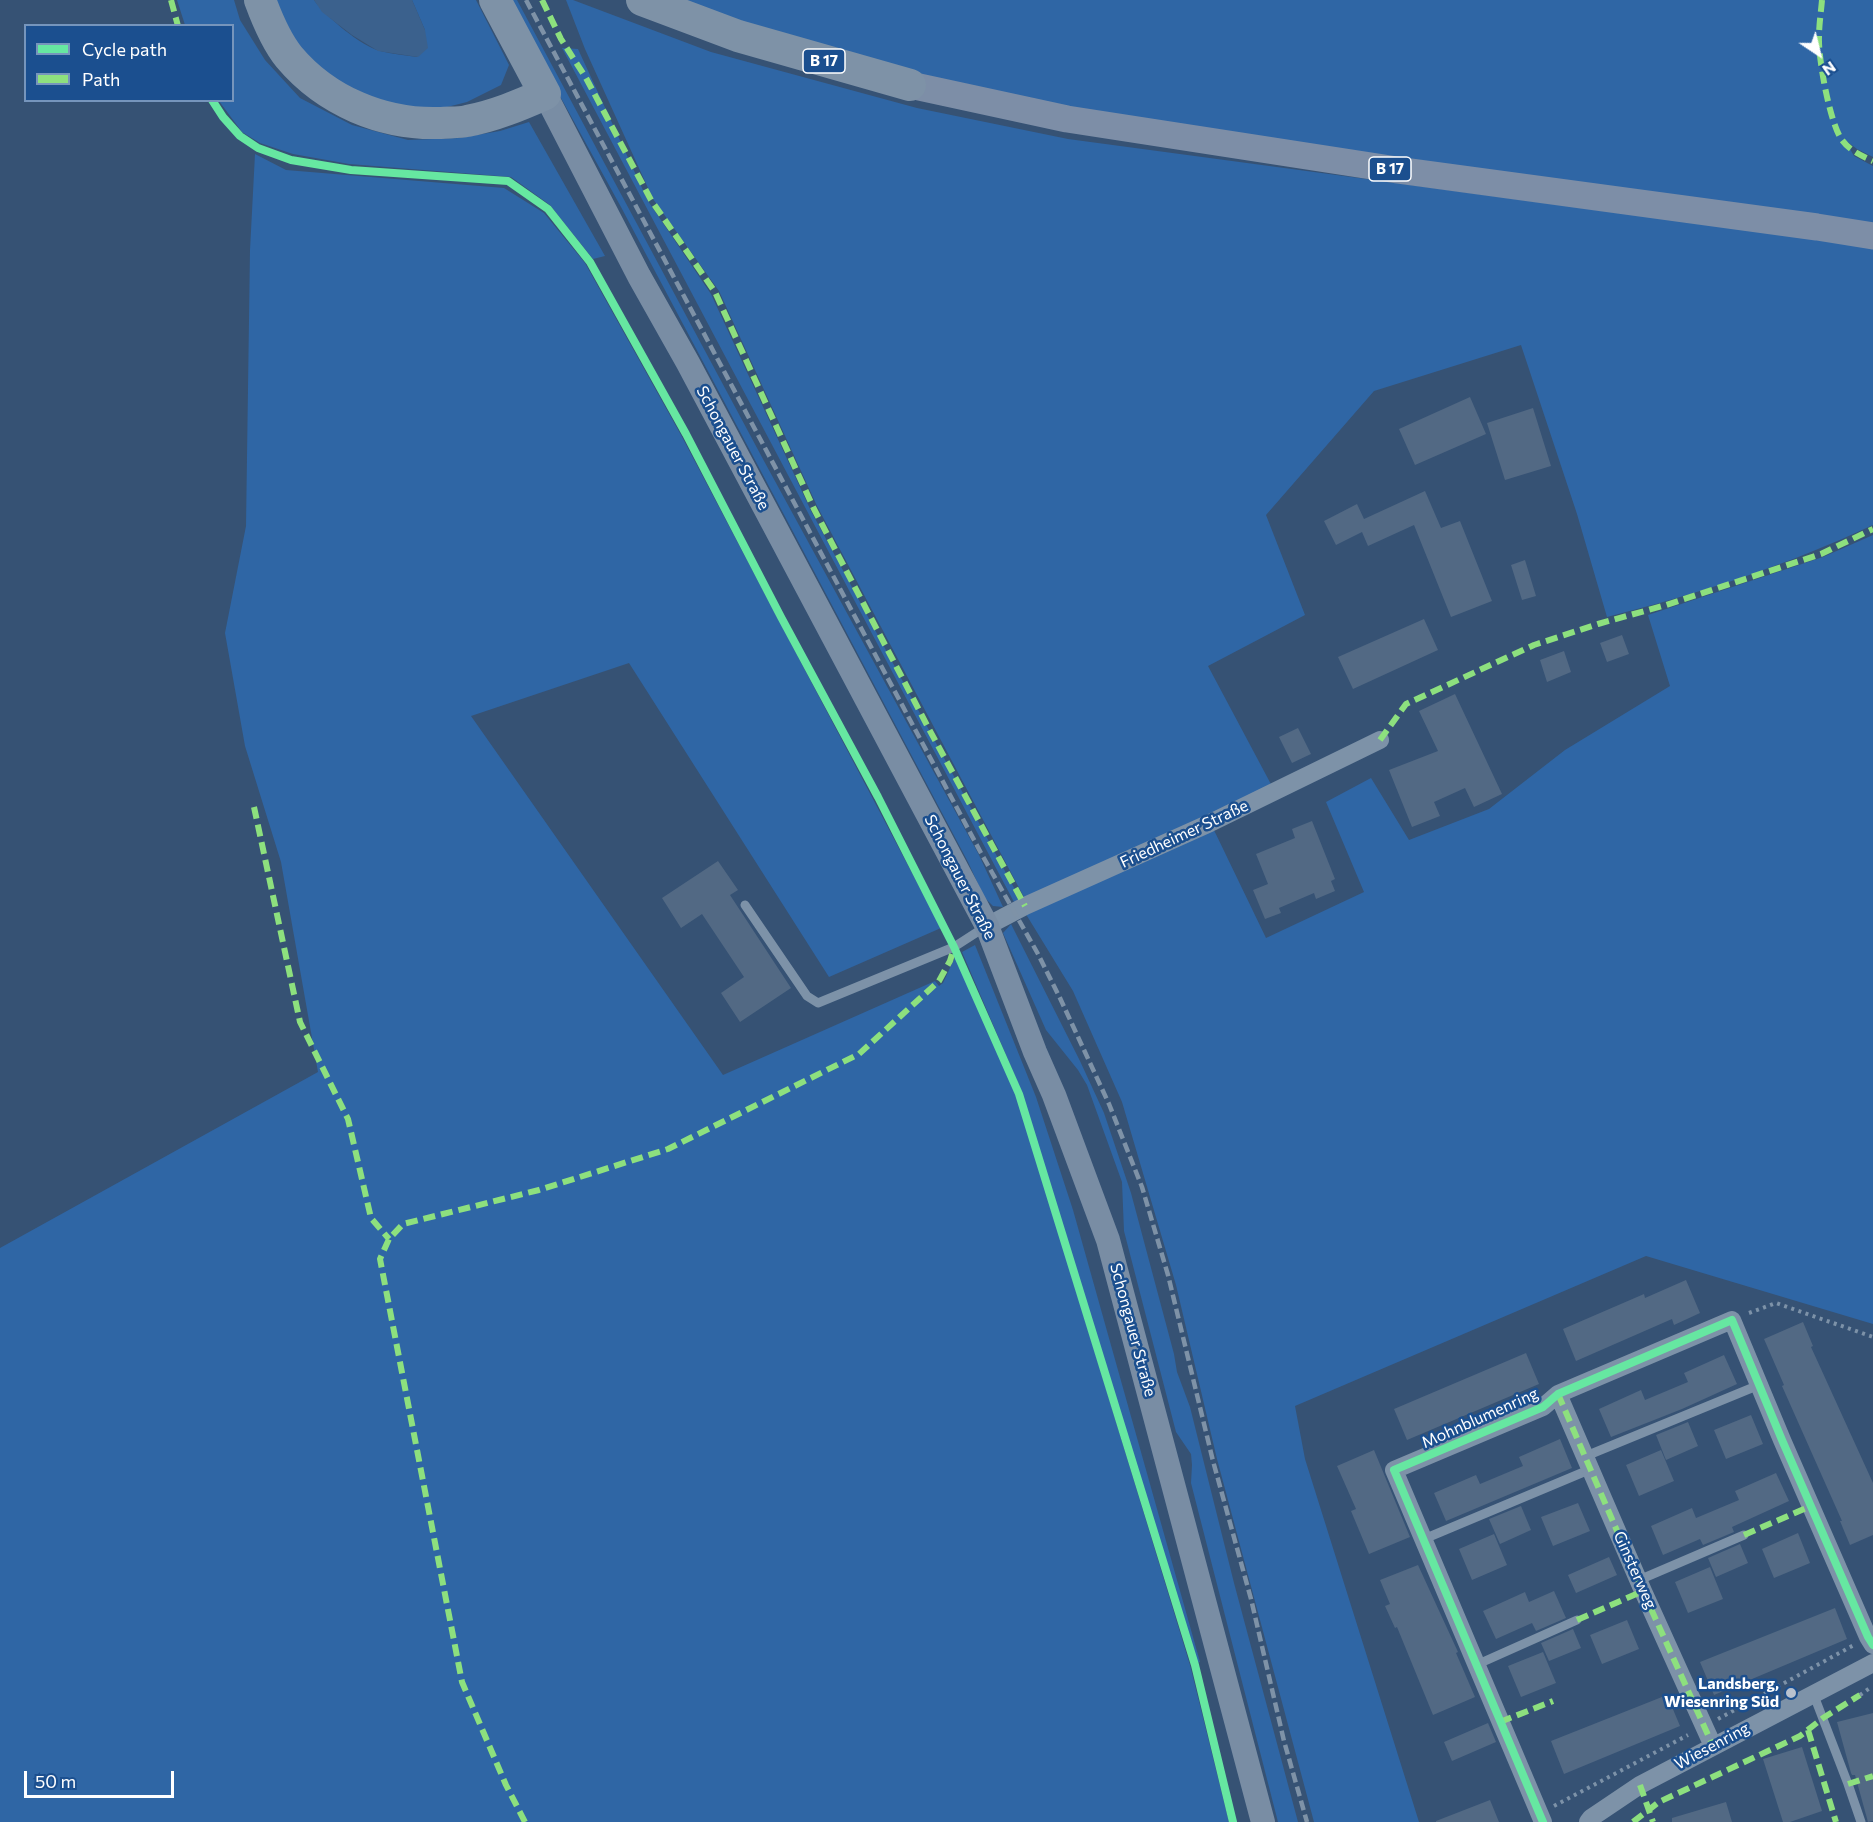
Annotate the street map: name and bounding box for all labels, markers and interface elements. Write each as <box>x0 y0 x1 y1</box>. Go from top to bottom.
legend <box>24 24 234 102</box>
north arrow <box>1789 24 1849 84</box>
text: Cycle path <box>82 38 167 60</box>
road number: B 17 <box>803 49 845 73</box>
text: N <box>1819 58 1840 80</box>
text: Path <box>82 68 120 90</box>
road number: B 17 <box>1369 157 1411 181</box>
street label: Schongauer Straße <box>692 383 774 513</box>
street label: Friedheimer Straße <box>1117 796 1251 872</box>
street label: Schongauer Straße <box>920 811 1000 943</box>
street label: Schongauer Straße <box>1106 1261 1160 1399</box>
street label: Mohnblumenring <box>1419 1384 1541 1452</box>
street label: Ginsterweg <box>1609 1528 1661 1612</box>
place label: Landsberg, Wiesenring Süd <box>1664 1674 1779 1712</box>
marker: Landsberg, Wiesenring Süd <box>1784 1686 1798 1700</box>
street label: Wiesenring <box>1671 1718 1753 1774</box>
scale bar <box>27 1759 177 1797</box>
text: 50 m <box>35 1770 76 1792</box>

